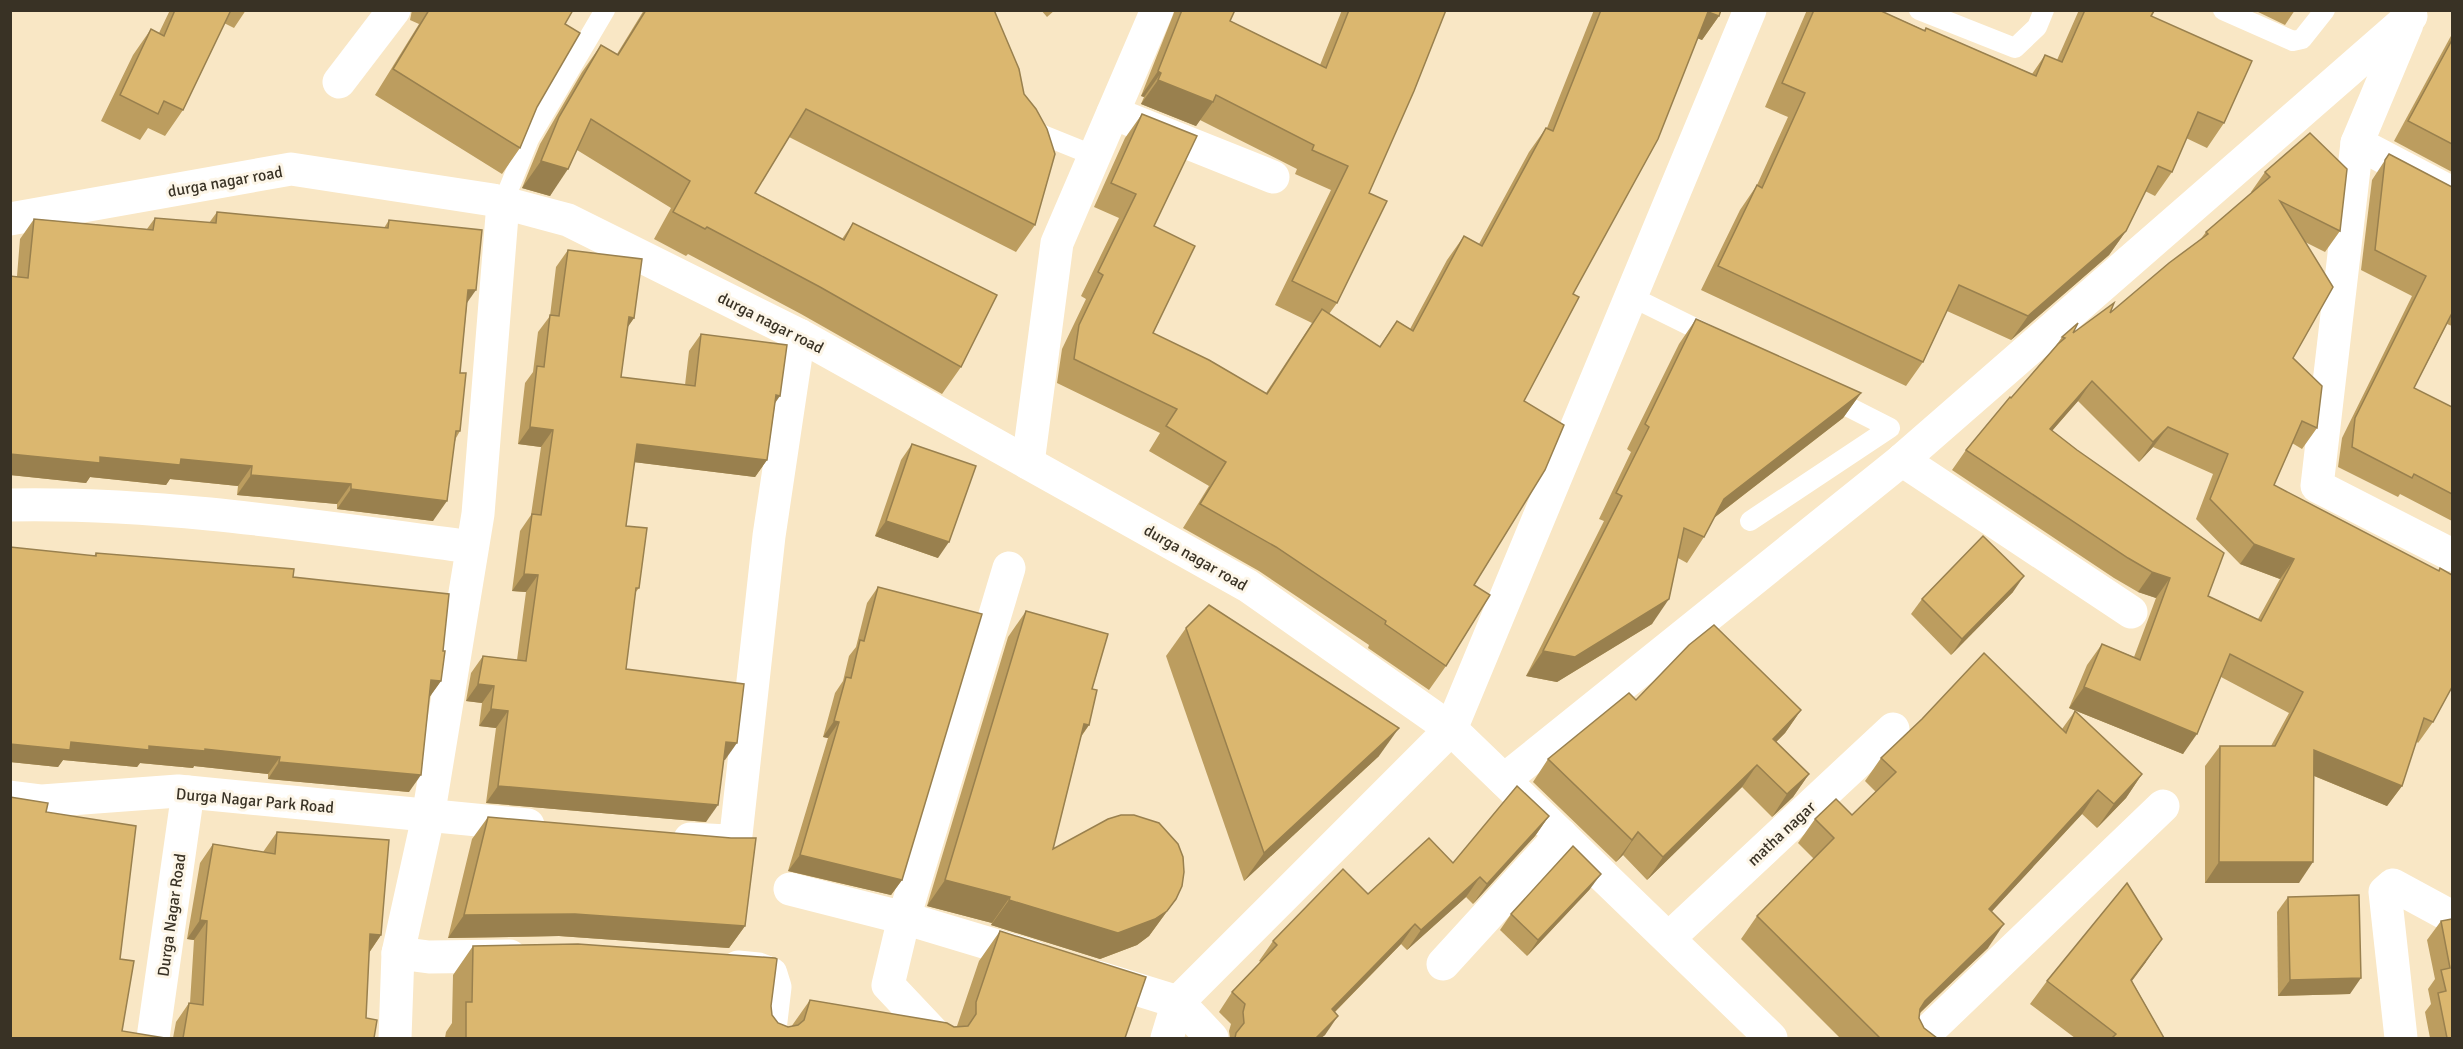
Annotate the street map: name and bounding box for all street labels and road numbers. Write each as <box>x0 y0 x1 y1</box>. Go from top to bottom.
street label: durga nagar road <box>166 162 284 202</box>
street label: durga nagar road <box>714 288 827 358</box>
street label: durga nagar road <box>1140 520 1251 596</box>
street label: Durga Nagar Park Road <box>175 784 335 818</box>
street label: matha nagar <box>1743 797 1820 870</box>
street label: Durga Nagar Road <box>153 852 191 978</box>

